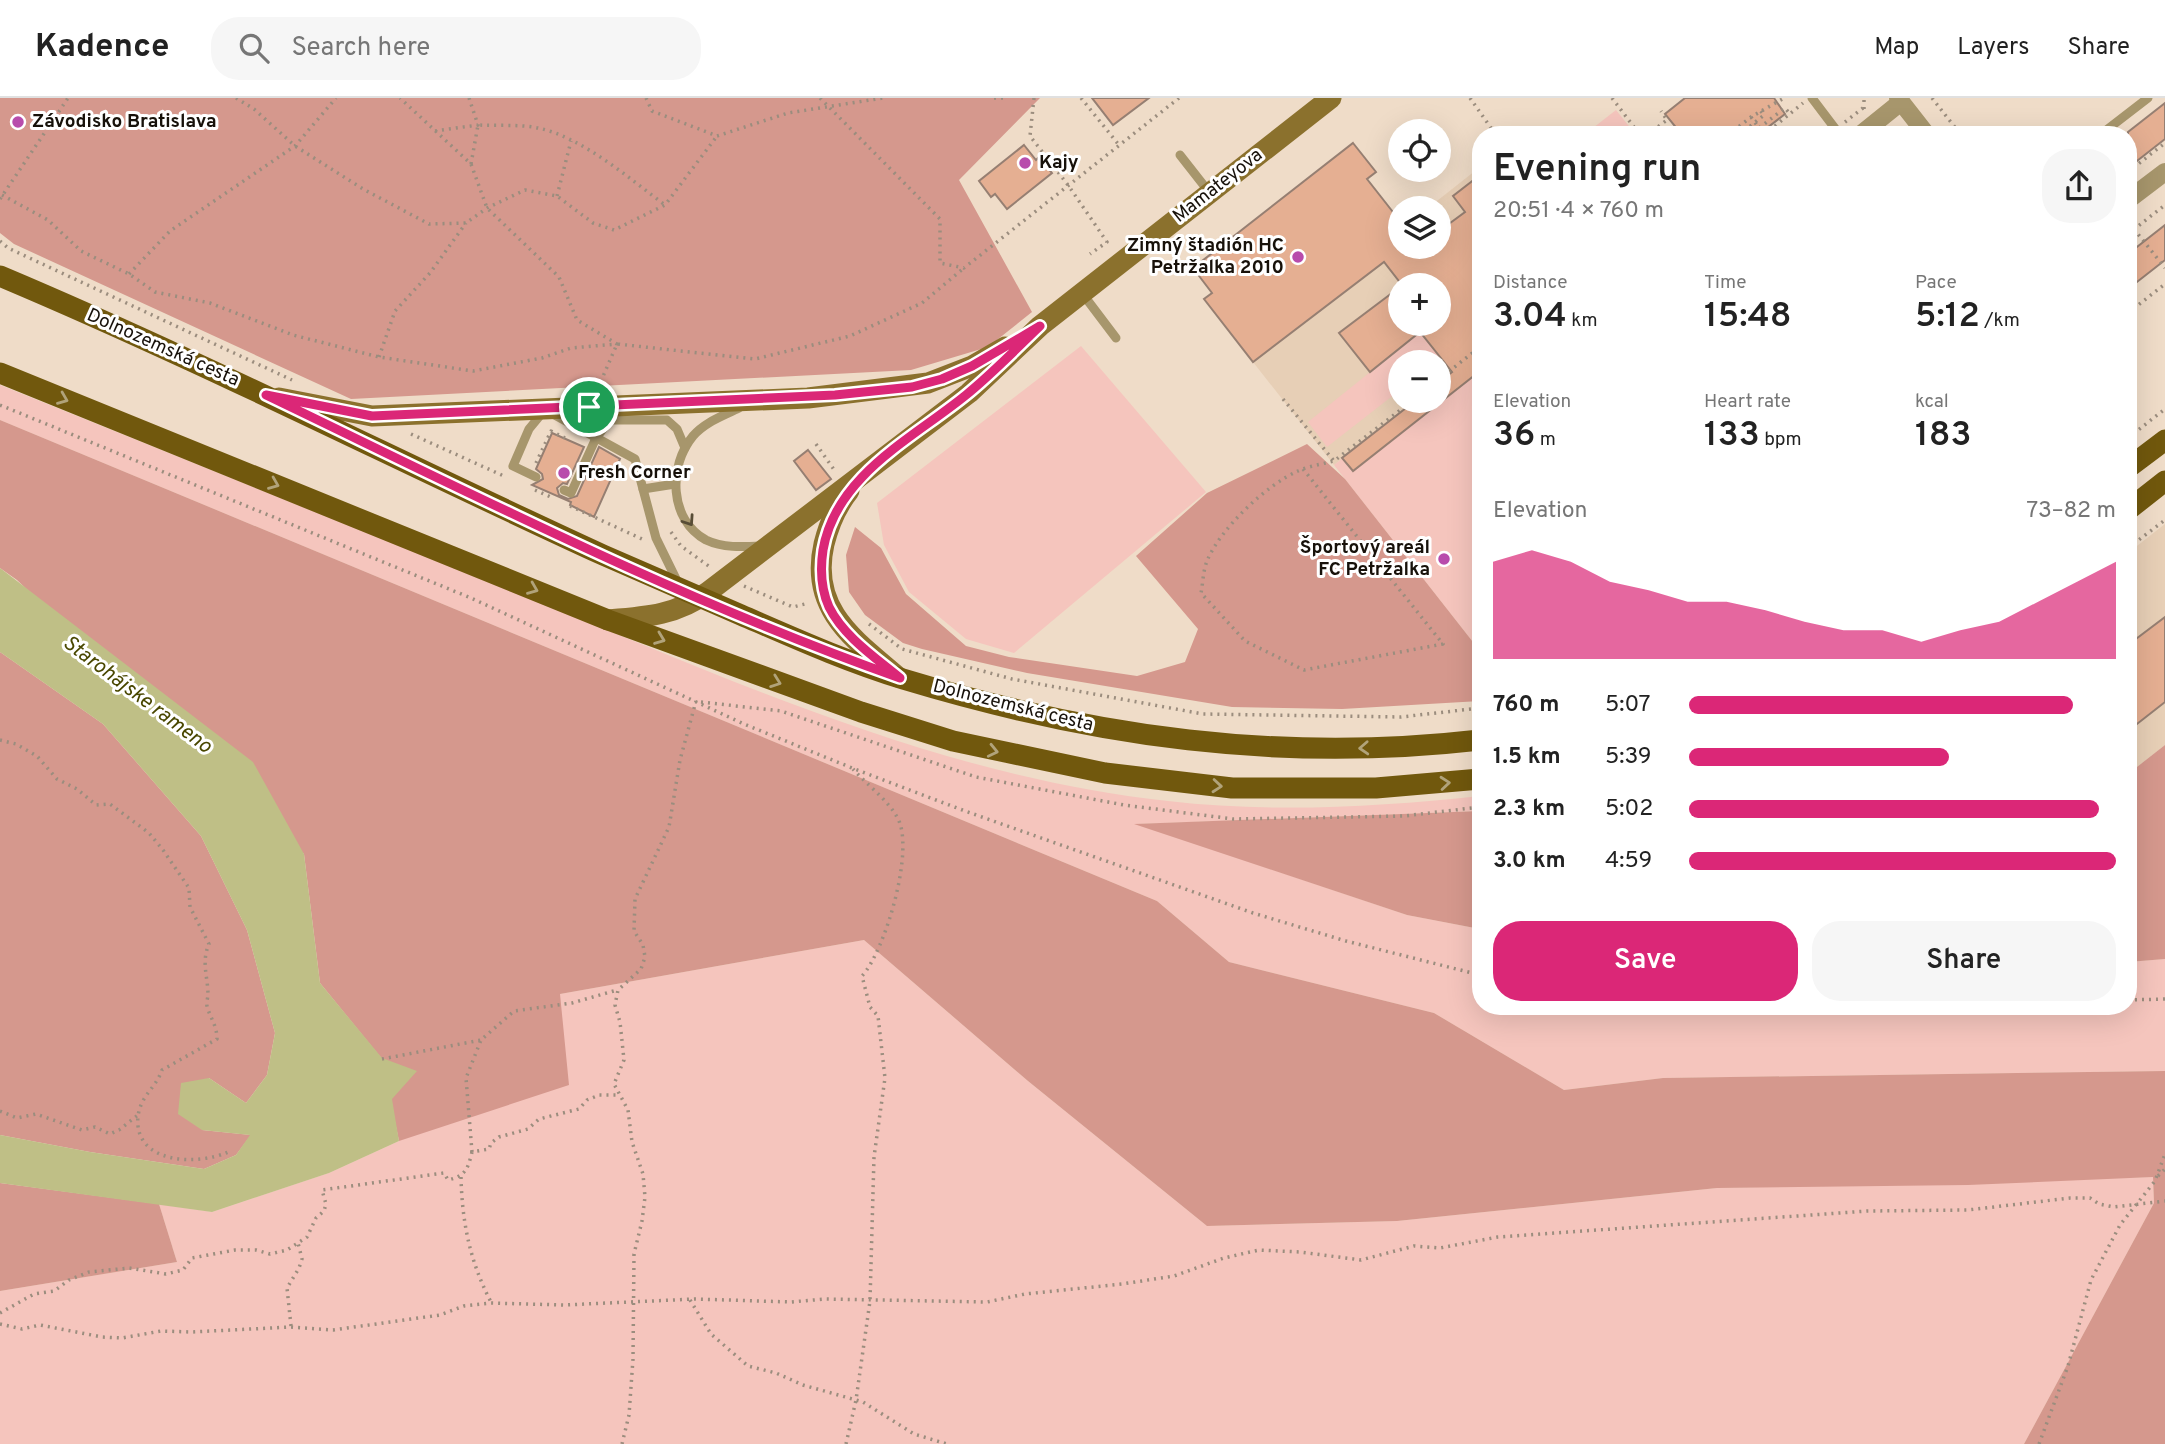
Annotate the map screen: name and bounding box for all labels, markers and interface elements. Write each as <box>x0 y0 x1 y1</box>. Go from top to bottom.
search box <box>211 17 701 80</box>
text: Kadence <box>35 27 169 69</box>
icon: search <box>235 29 273 67</box>
text: Search here <box>291 32 430 65</box>
text: Map <box>1874 33 1919 63</box>
text: Layers <box>1957 33 2029 63</box>
text: Share <box>2067 33 2130 63</box>
place label: Závodisko Bratislava <box>32 110 217 134</box>
marker: Závodisko Bratislava <box>10 114 26 130</box>
map controls <box>1388 119 1451 413</box>
button: locate <box>1388 119 1451 182</box>
street label: Mamateyova <box>1168 143 1268 229</box>
text: Evening run <box>1493 146 1701 195</box>
button: share <box>2042 149 2116 223</box>
place label: Kajy <box>1039 151 1079 175</box>
marker: Kajy <box>1017 155 1033 171</box>
button: layers <box>1388 196 1451 259</box>
text: 20:51 · 4 × 760 m <box>1493 197 1664 226</box>
place label: Zimný štadión HC Petržalka 2010 <box>1127 234 1284 280</box>
marker: Zimný štadión HC Petržalka 2010 <box>1290 249 1306 265</box>
text: Distance <box>1493 271 1568 295</box>
text: Time <box>1704 271 1747 295</box>
text: Pace <box>1915 271 1957 295</box>
button: + <box>1388 273 1451 336</box>
text: 3.04 <box>1493 295 1567 339</box>
text: 15:48 <box>1704 295 1792 339</box>
text: 5:12 <box>1915 295 1980 339</box>
street label: Dolnozemská cesta <box>83 304 243 392</box>
text: km <box>1567 309 1598 333</box>
text: /km <box>1980 309 2020 333</box>
button: − <box>1388 350 1451 413</box>
pin <box>559 377 619 437</box>
icon: arrive <box>570 388 608 426</box>
one-way arrow <box>57 390 69 404</box>
text: Elevation <box>1493 390 1571 414</box>
text: Heart rate <box>1704 390 1791 414</box>
text: kcal <box>1915 390 1949 414</box>
text: 36 <box>1493 414 1535 458</box>
text: 133 <box>1704 414 1760 458</box>
text: 183 <box>1915 414 1972 458</box>
text: m <box>1535 428 1556 452</box>
text: bpm <box>1760 428 1802 452</box>
place label: Fresh Corner <box>578 461 691 485</box>
marker: Fresh Corner <box>556 465 572 481</box>
one-way arrow <box>267 476 279 490</box>
text: Elevation <box>1493 497 1588 526</box>
text: 73–82 m <box>2026 497 2116 526</box>
one-way arrow <box>680 513 693 526</box>
place label: Športový areál FC Petržalka <box>1300 535 1430 582</box>
marker: Športový areál FC Petržalka <box>1436 551 1452 567</box>
one-way arrow <box>527 581 539 595</box>
water label: Starohájske rameno <box>57 630 218 761</box>
one-way arrow <box>654 631 666 645</box>
one-way arrow <box>770 674 782 688</box>
street label: Dolnozemská cesta <box>930 674 1096 738</box>
text: 760 m <box>1493 691 1559 720</box>
text: 5:07 <box>1605 691 1651 720</box>
one-way arrow <box>1358 741 1369 756</box>
one-way arrow <box>987 742 999 757</box>
text: 1.5 km <box>1493 743 1561 772</box>
text: 5:39 <box>1605 743 1652 772</box>
one-way arrow <box>1440 776 1451 791</box>
one-way arrow <box>1212 778 1223 793</box>
text: 2.3 km <box>1493 795 1565 824</box>
text: 5:02 <box>1605 795 1653 824</box>
text: 3.0 km <box>1493 847 1566 876</box>
text: 4:59 <box>1605 847 1652 876</box>
button: Save <box>1493 921 1798 1001</box>
button: Share <box>1812 921 2116 1001</box>

